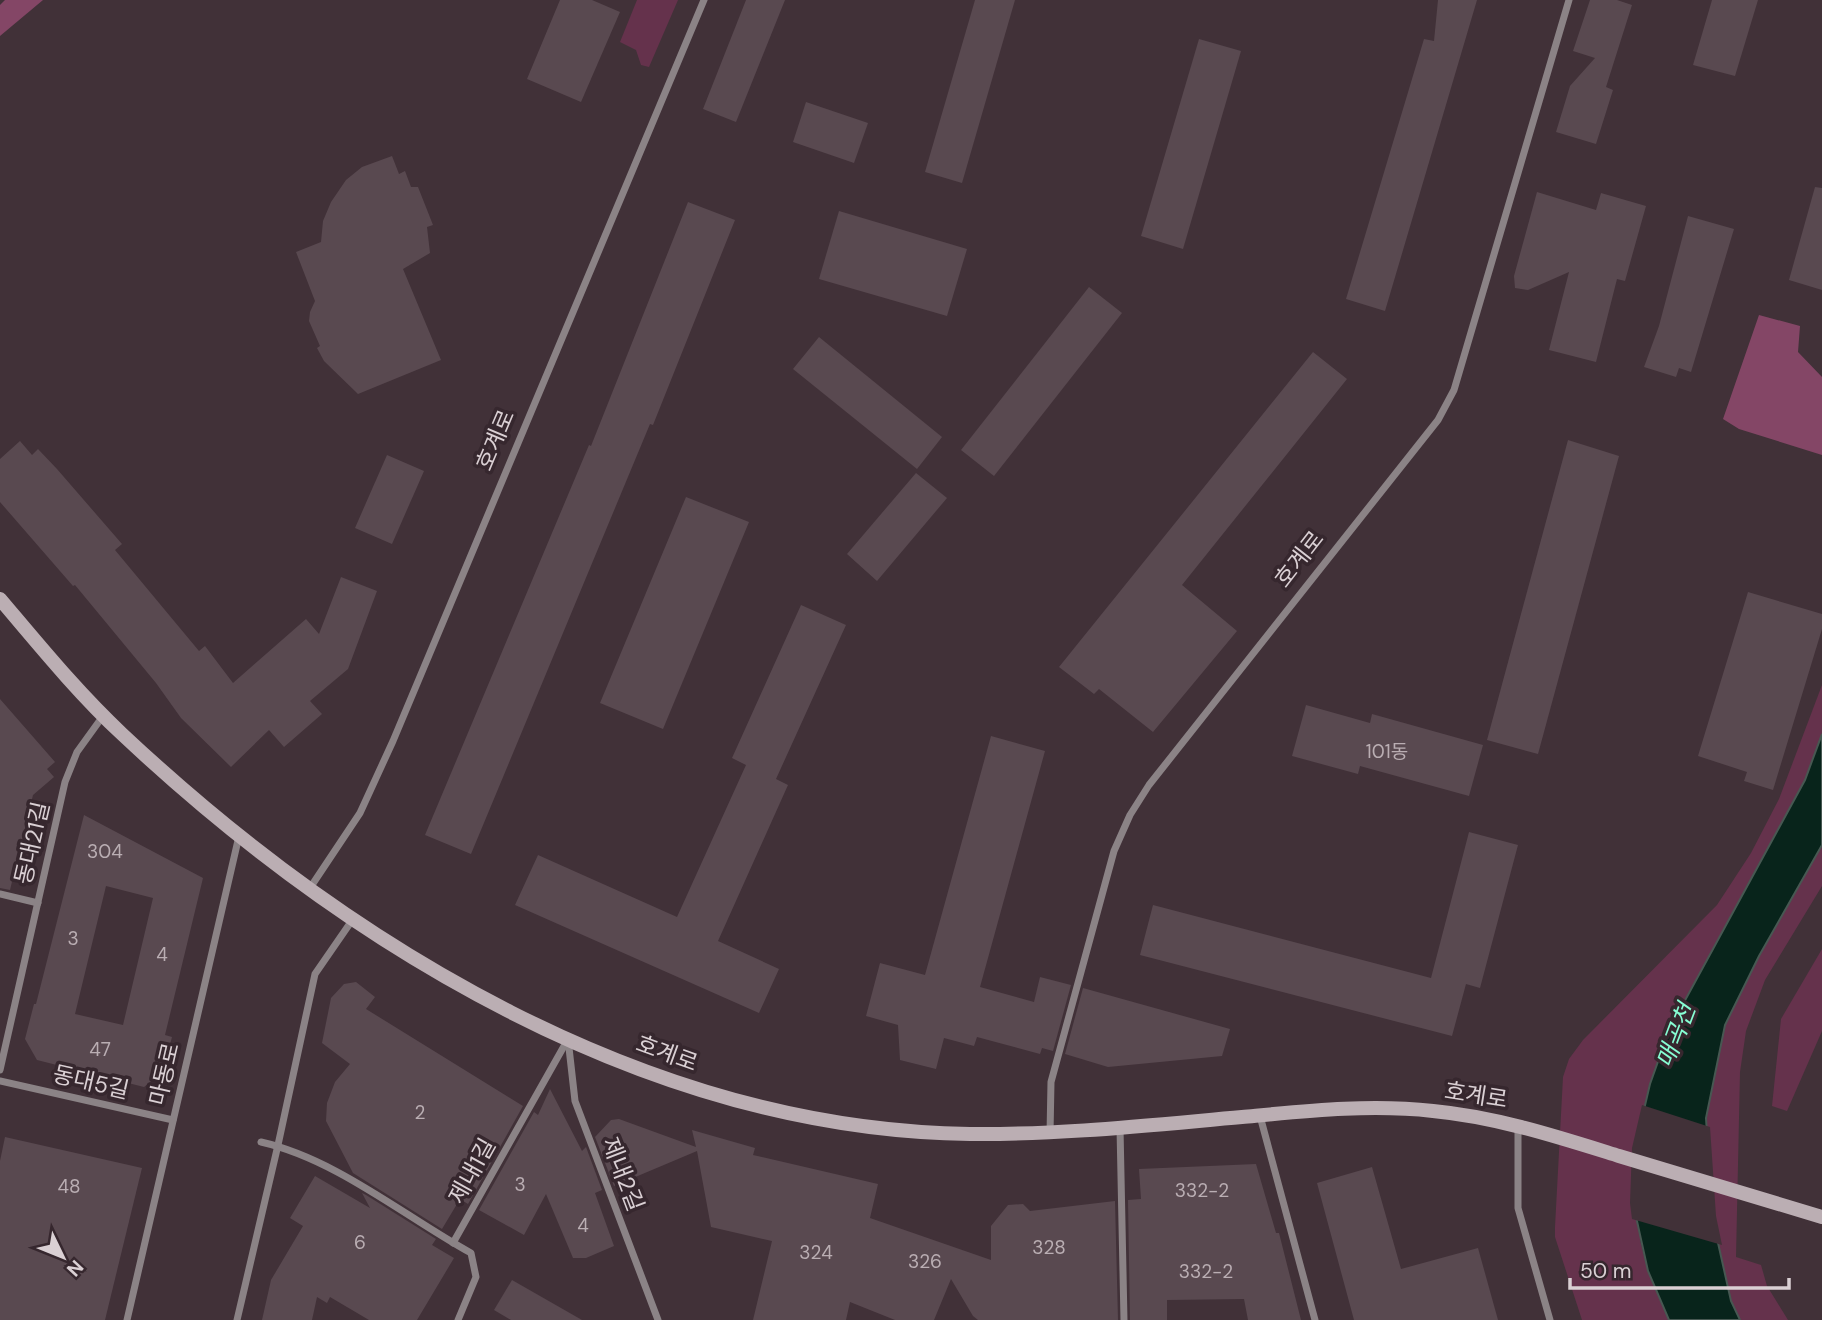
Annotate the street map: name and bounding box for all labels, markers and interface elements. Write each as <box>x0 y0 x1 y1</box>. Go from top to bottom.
street label: 호계로 <box>469 405 521 475</box>
street label: 호계로 <box>1268 525 1330 593</box>
house number: 101동 <box>1366 739 1408 764</box>
street label: 동대21길 <box>8 799 56 887</box>
house number: 304 <box>87 839 123 864</box>
house number: 3 <box>67 926 79 951</box>
house number: 4 <box>156 942 168 967</box>
water label: 매곡천 <box>1649 997 1703 1072</box>
street label: 호계로 <box>632 1028 702 1078</box>
house number: 47 <box>89 1037 111 1062</box>
street label: 마동로 <box>142 1040 186 1108</box>
street label: 동대5길 <box>50 1059 132 1105</box>
street label: 호계로 <box>1442 1075 1510 1115</box>
house number: 2 <box>415 1100 426 1125</box>
street label: 제내1길 <box>442 1133 502 1209</box>
street label: 제내2길 <box>595 1133 651 1215</box>
house number: 3 <box>514 1172 526 1197</box>
house number: 48 <box>57 1174 81 1199</box>
house number: 332-2 <box>1175 1178 1229 1203</box>
house number: 4 <box>577 1213 589 1238</box>
north arrow <box>28 1222 98 1292</box>
house number: 6 <box>354 1230 366 1255</box>
house number: 328 <box>1032 1235 1066 1260</box>
house number: 324 <box>799 1240 833 1265</box>
scale bar <box>1570 1246 1789 1290</box>
house number: 326 <box>908 1249 942 1274</box>
text: N <box>61 1255 89 1282</box>
text: 50 m <box>1580 1257 1631 1285</box>
house number: 332-2 <box>1179 1259 1233 1284</box>

